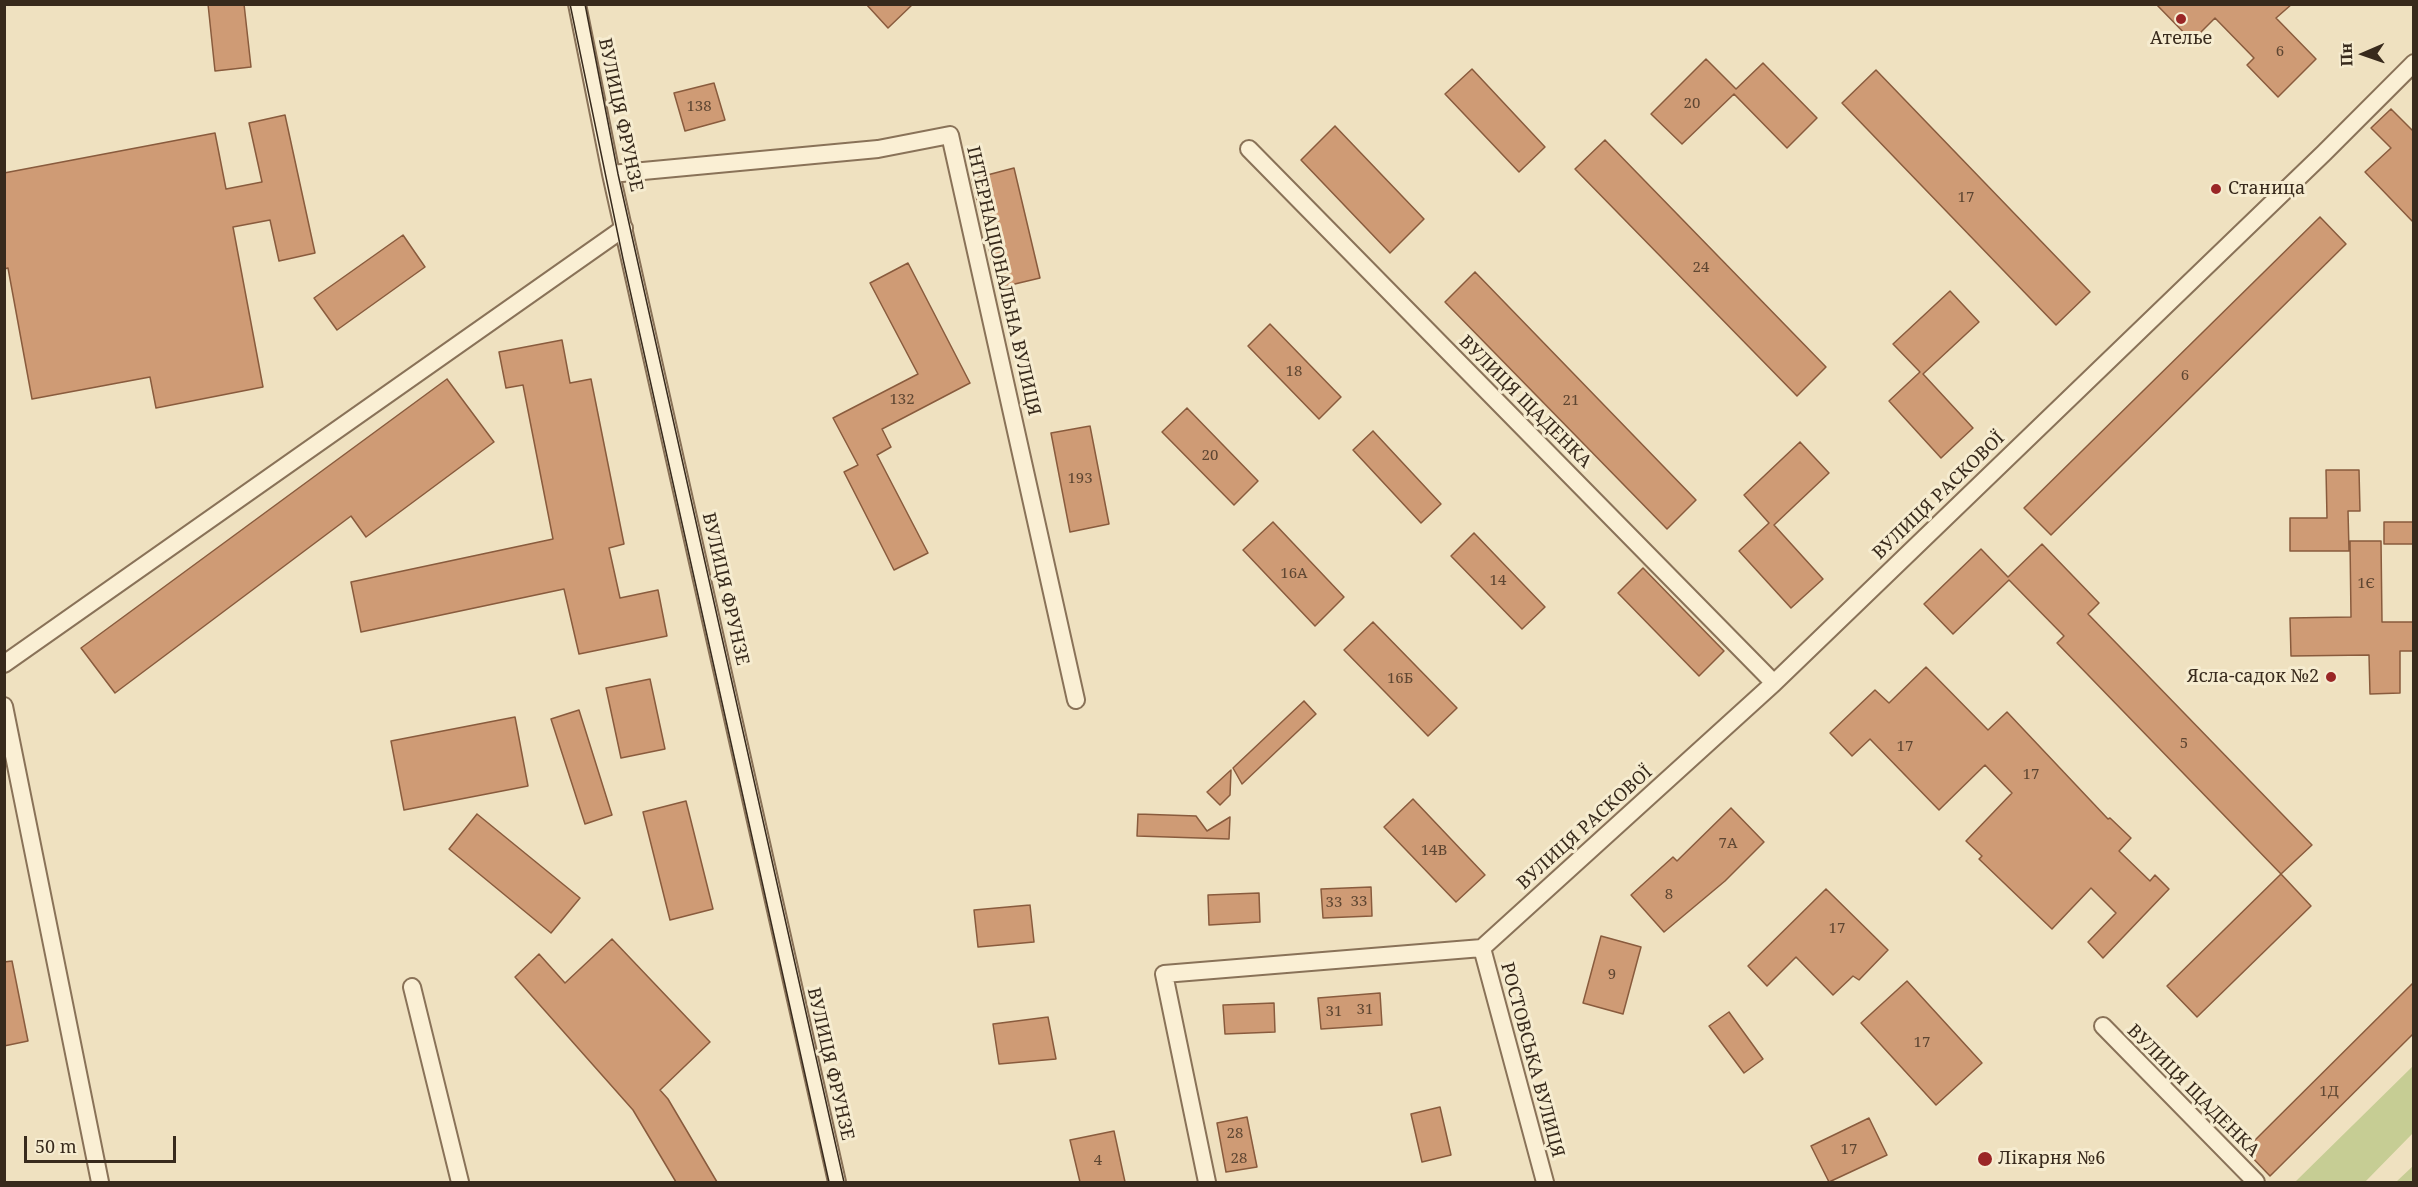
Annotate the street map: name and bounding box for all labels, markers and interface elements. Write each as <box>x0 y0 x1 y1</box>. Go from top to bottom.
marker: Ателье <box>2174 12 2188 26</box>
north arrow <box>2334 24 2394 84</box>
place label: Ателье <box>2150 28 2212 50</box>
street label: ВУЛИЦЯ ФРУНЗЕ <box>593 36 647 194</box>
text: Пн <box>2335 42 2357 67</box>
house number: 6 <box>2276 43 2284 61</box>
house number: 20 <box>1684 95 1700 113</box>
house number: 138 <box>686 98 712 116</box>
street label: ІНТЕРНАЦІОНАЛЬНА ВУЛИЦЯ <box>961 144 1045 418</box>
place label: Станица <box>2228 178 2305 200</box>
marker: Станица <box>2209 182 2223 196</box>
house number: 17 <box>1958 189 1974 207</box>
house number: 24 <box>1693 259 1709 277</box>
street label: ВУЛИЦЯ ЩАДЕНКА <box>1454 331 1596 473</box>
house number: 18 <box>1286 363 1302 381</box>
house number: 6 <box>2181 367 2189 385</box>
house number: 132 <box>889 391 915 409</box>
house number: 21 <box>1563 392 1579 410</box>
street label: ВУЛИЦЯ РАСКОВОЇ <box>1869 428 2009 564</box>
house number: 20 <box>1202 447 1218 465</box>
house number: 193 <box>1067 470 1093 488</box>
street label: ВУЛИЦЯ ФРУНЗЕ <box>697 510 753 668</box>
house number: 16А <box>1280 565 1308 583</box>
house number: 14 <box>1490 572 1506 590</box>
house number: 1Є <box>2357 575 2375 593</box>
place label: Ясла-садок №2 <box>2187 666 2319 688</box>
house number: 16Б <box>1387 670 1413 688</box>
marker: Ясла-садок №2 <box>2324 670 2338 684</box>
house number: 5 <box>2180 735 2188 753</box>
house number: 17 <box>1897 738 1913 756</box>
street label: ВУЛИЦЯ РАСКОВОЇ <box>1513 762 1657 894</box>
house number: 17 <box>2023 766 2039 784</box>
house number: 7А <box>1719 835 1737 853</box>
house number: 14В <box>1421 842 1447 860</box>
house number: 8 <box>1665 886 1673 904</box>
house number: 33 <box>1351 893 1367 911</box>
house number: 33 <box>1326 894 1342 912</box>
house number: 17 <box>1829 920 1845 938</box>
street label: РОСТОВСЬКА ВУЛИЦЯ <box>1496 960 1568 1160</box>
house number: 9 <box>1608 966 1616 984</box>
street label: ВУЛИЦЯ ФРУНЗЕ <box>802 985 858 1143</box>
house number: 31 <box>1357 1001 1373 1019</box>
house number: 31 <box>1326 1003 1342 1021</box>
street label: ВУЛИЦЯ ЩАДЕНКА <box>2122 1020 2264 1162</box>
house number: 17 <box>1914 1034 1930 1052</box>
house number: 1Д <box>2319 1083 2339 1101</box>
scale bar <box>27 1124 178 1162</box>
house number: 28 <box>1227 1125 1243 1143</box>
text: 50 m <box>35 1134 77 1158</box>
house number: 17 <box>1841 1141 1857 1159</box>
place label: Лікарня №6 <box>1998 1148 2105 1170</box>
house number: 28 <box>1231 1150 1247 1168</box>
marker: Лікарня №6 <box>1976 1150 1994 1168</box>
house number: 4 <box>1094 1152 1102 1170</box>

